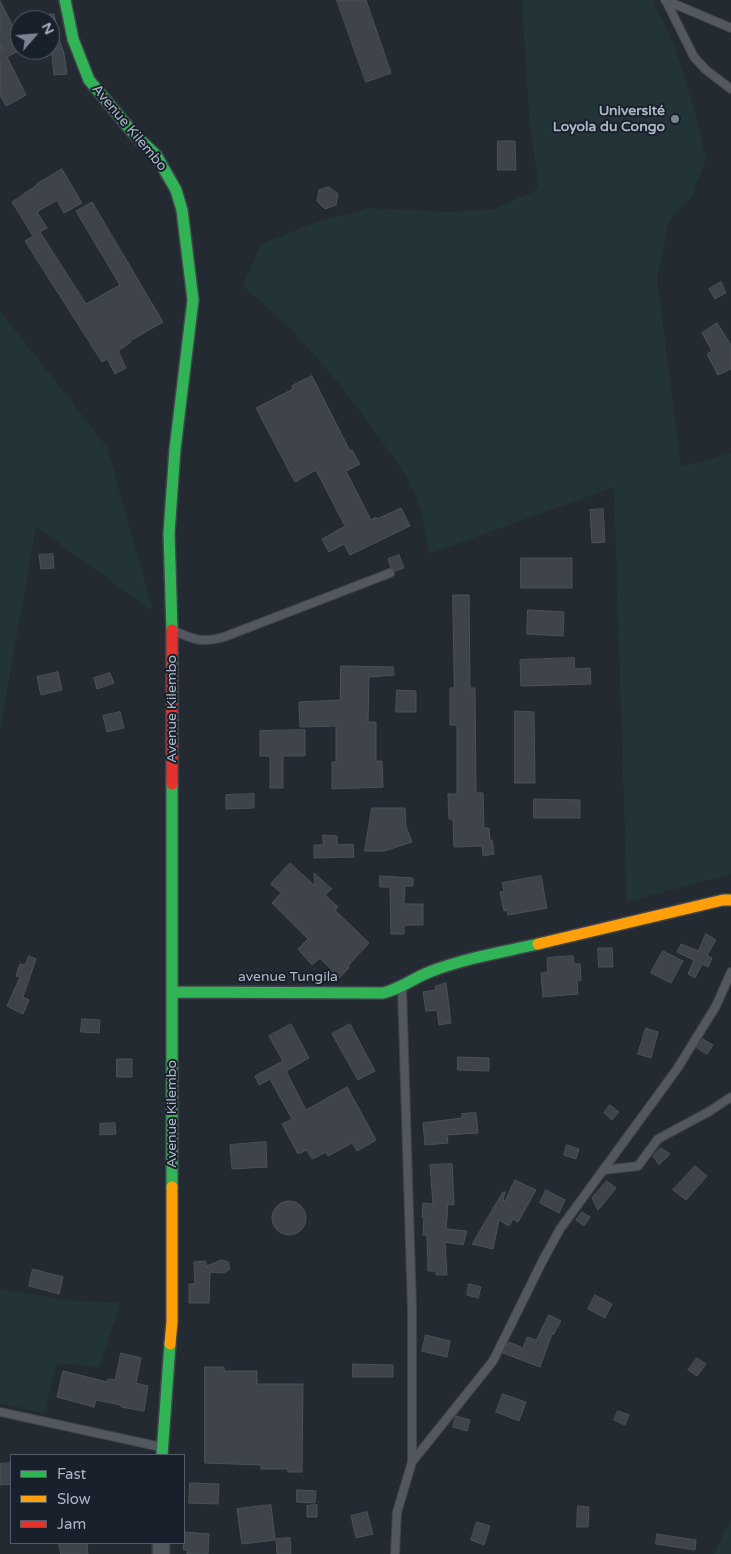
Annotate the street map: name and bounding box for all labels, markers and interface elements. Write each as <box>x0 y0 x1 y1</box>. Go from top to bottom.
north arrow <box>10 10 60 60</box>
text: N <box>38 20 58 37</box>
street label: Avenue Kilembo <box>88 81 170 175</box>
place label: Université Loyola du Congo <box>553 103 665 136</box>
marker: Université Loyola du Congo <box>669 113 681 125</box>
street label: Avenue Kilembo <box>164 655 180 763</box>
street label: avenue Tungila <box>238 969 338 985</box>
street label: Avenue Kilembo <box>164 1060 180 1168</box>
legend <box>10 1454 185 1544</box>
text: Fast <box>57 1465 86 1483</box>
text: Slow <box>57 1490 91 1508</box>
text: Jam <box>57 1515 86 1533</box>

